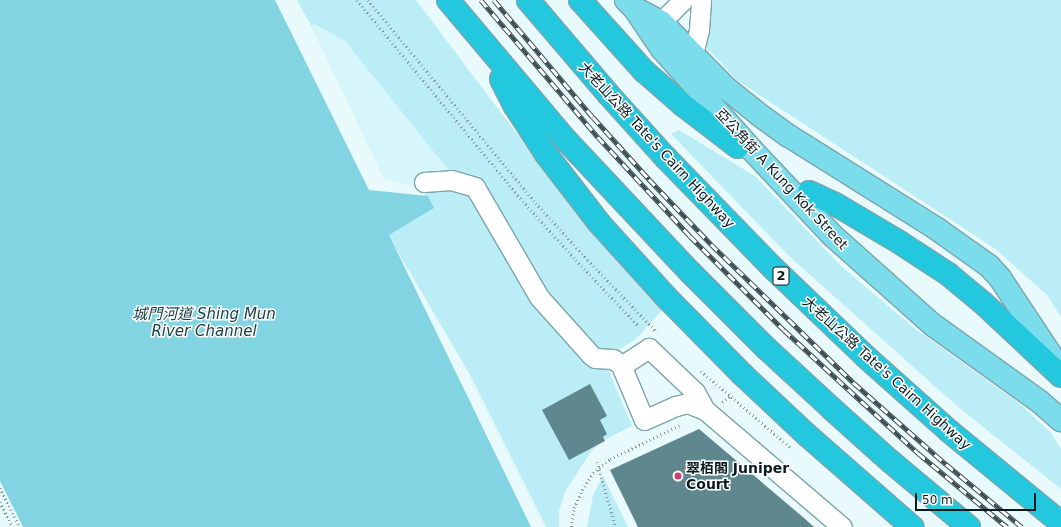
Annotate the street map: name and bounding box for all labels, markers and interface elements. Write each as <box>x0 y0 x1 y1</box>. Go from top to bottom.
street label: 大老山公路 Tate's Cairn Highway <box>576 59 738 231</box>
street label: 亞公角街 A Kung Kok Street <box>712 105 852 253</box>
road number: 2 <box>772 265 790 287</box>
street label: 大老山公路 Tate's Cairn Highway <box>799 293 975 453</box>
water label: 城門河道 Shing Mun River Channel <box>132 305 276 340</box>
place label: 翠栢閣 Juniper Court <box>686 460 789 492</box>
marker: 翠栢閣 Juniper Court <box>673 471 683 481</box>
scale bar <box>917 485 1038 511</box>
text: 50 m <box>922 493 953 507</box>

